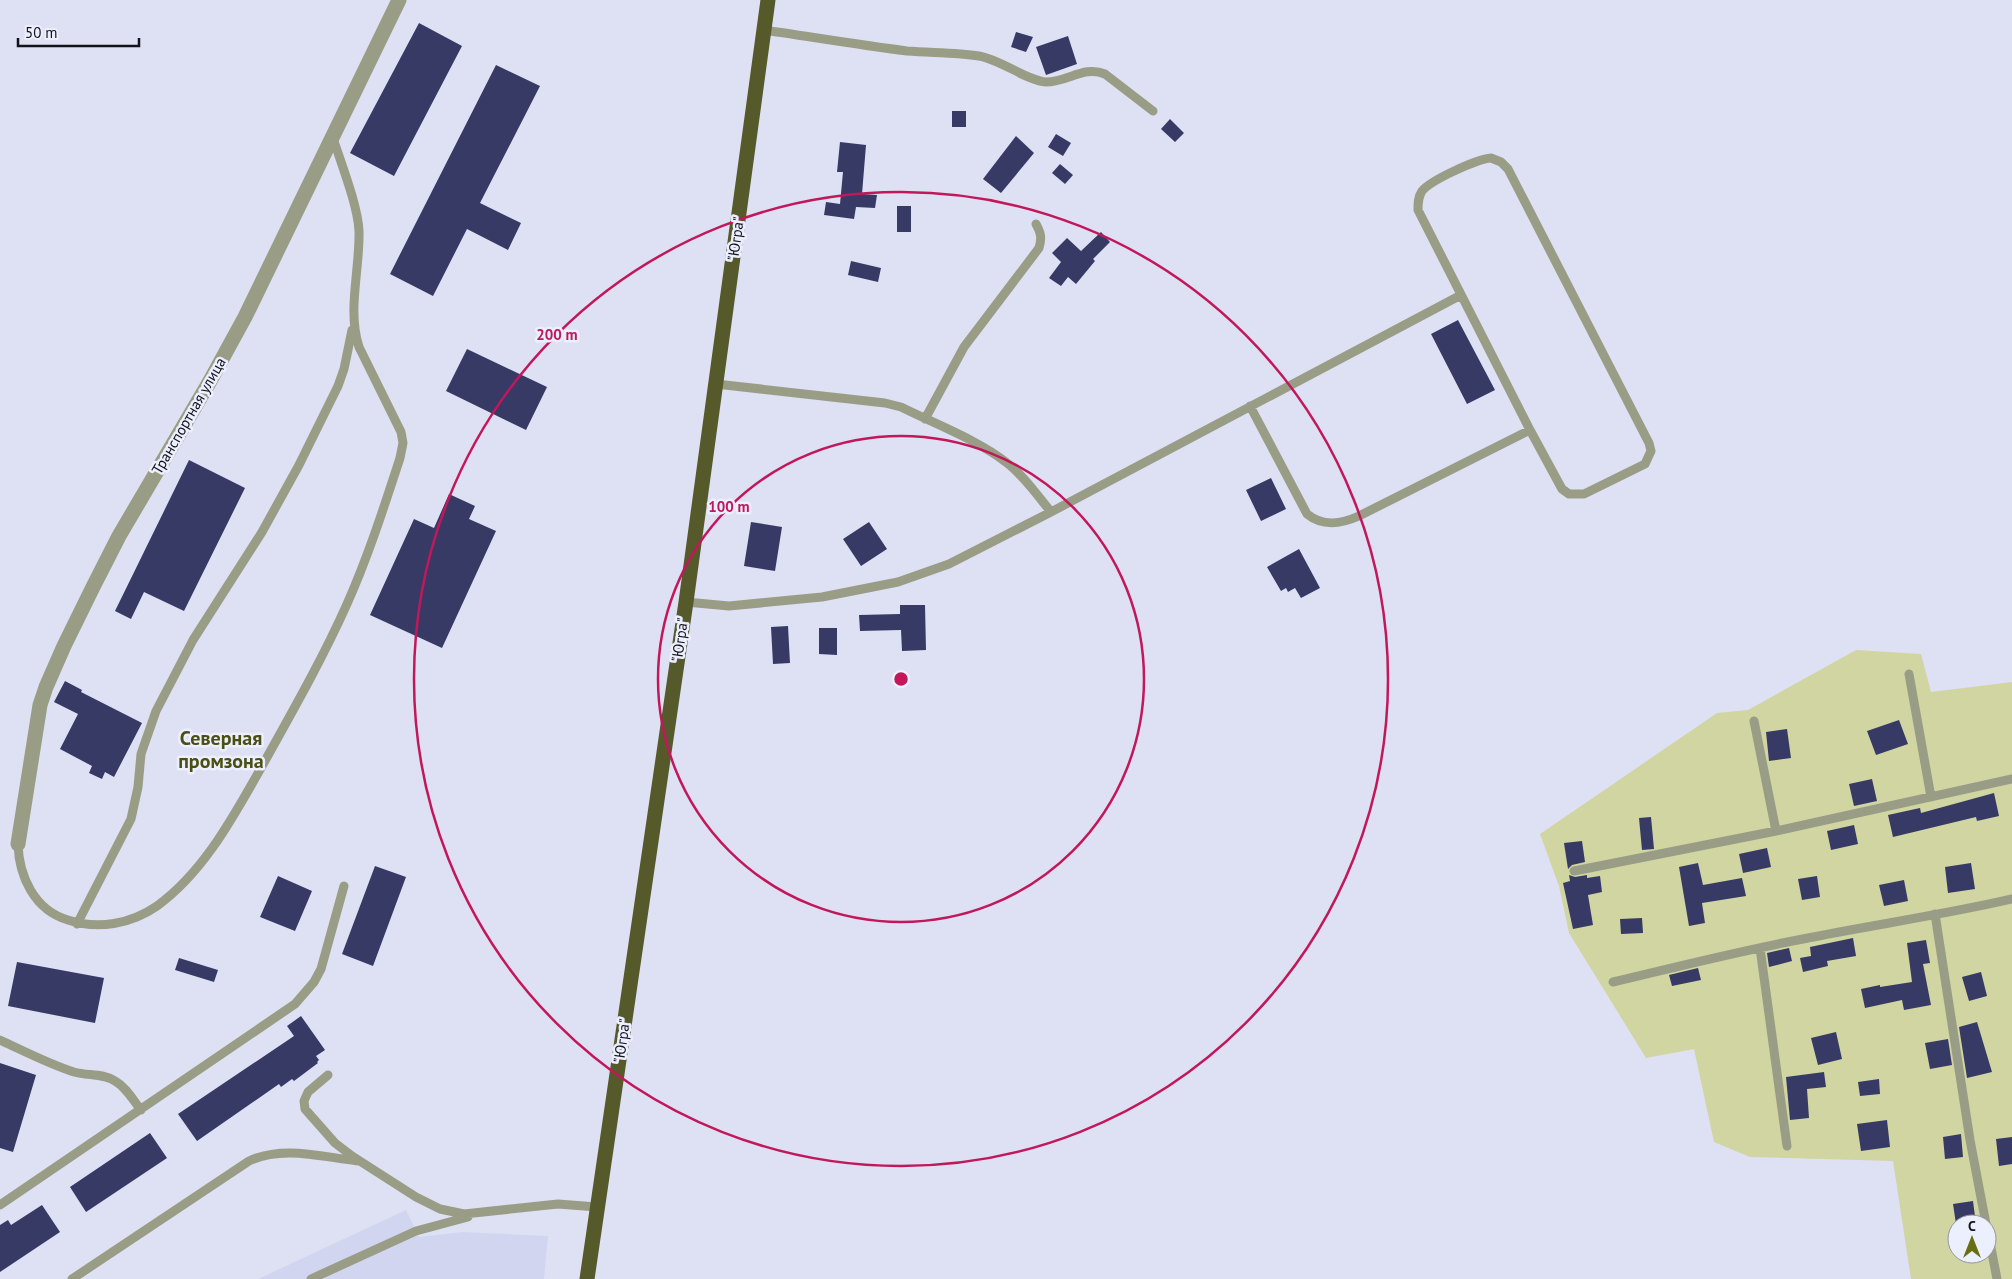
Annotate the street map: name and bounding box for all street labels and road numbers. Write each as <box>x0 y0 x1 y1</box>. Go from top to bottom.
street label: "Югра" <box>723 216 748 262</box>
street label: Транспортная улица <box>147 354 230 478</box>
street label: "Югра" <box>667 617 692 663</box>
street label: "Югра" <box>609 1018 634 1064</box>

